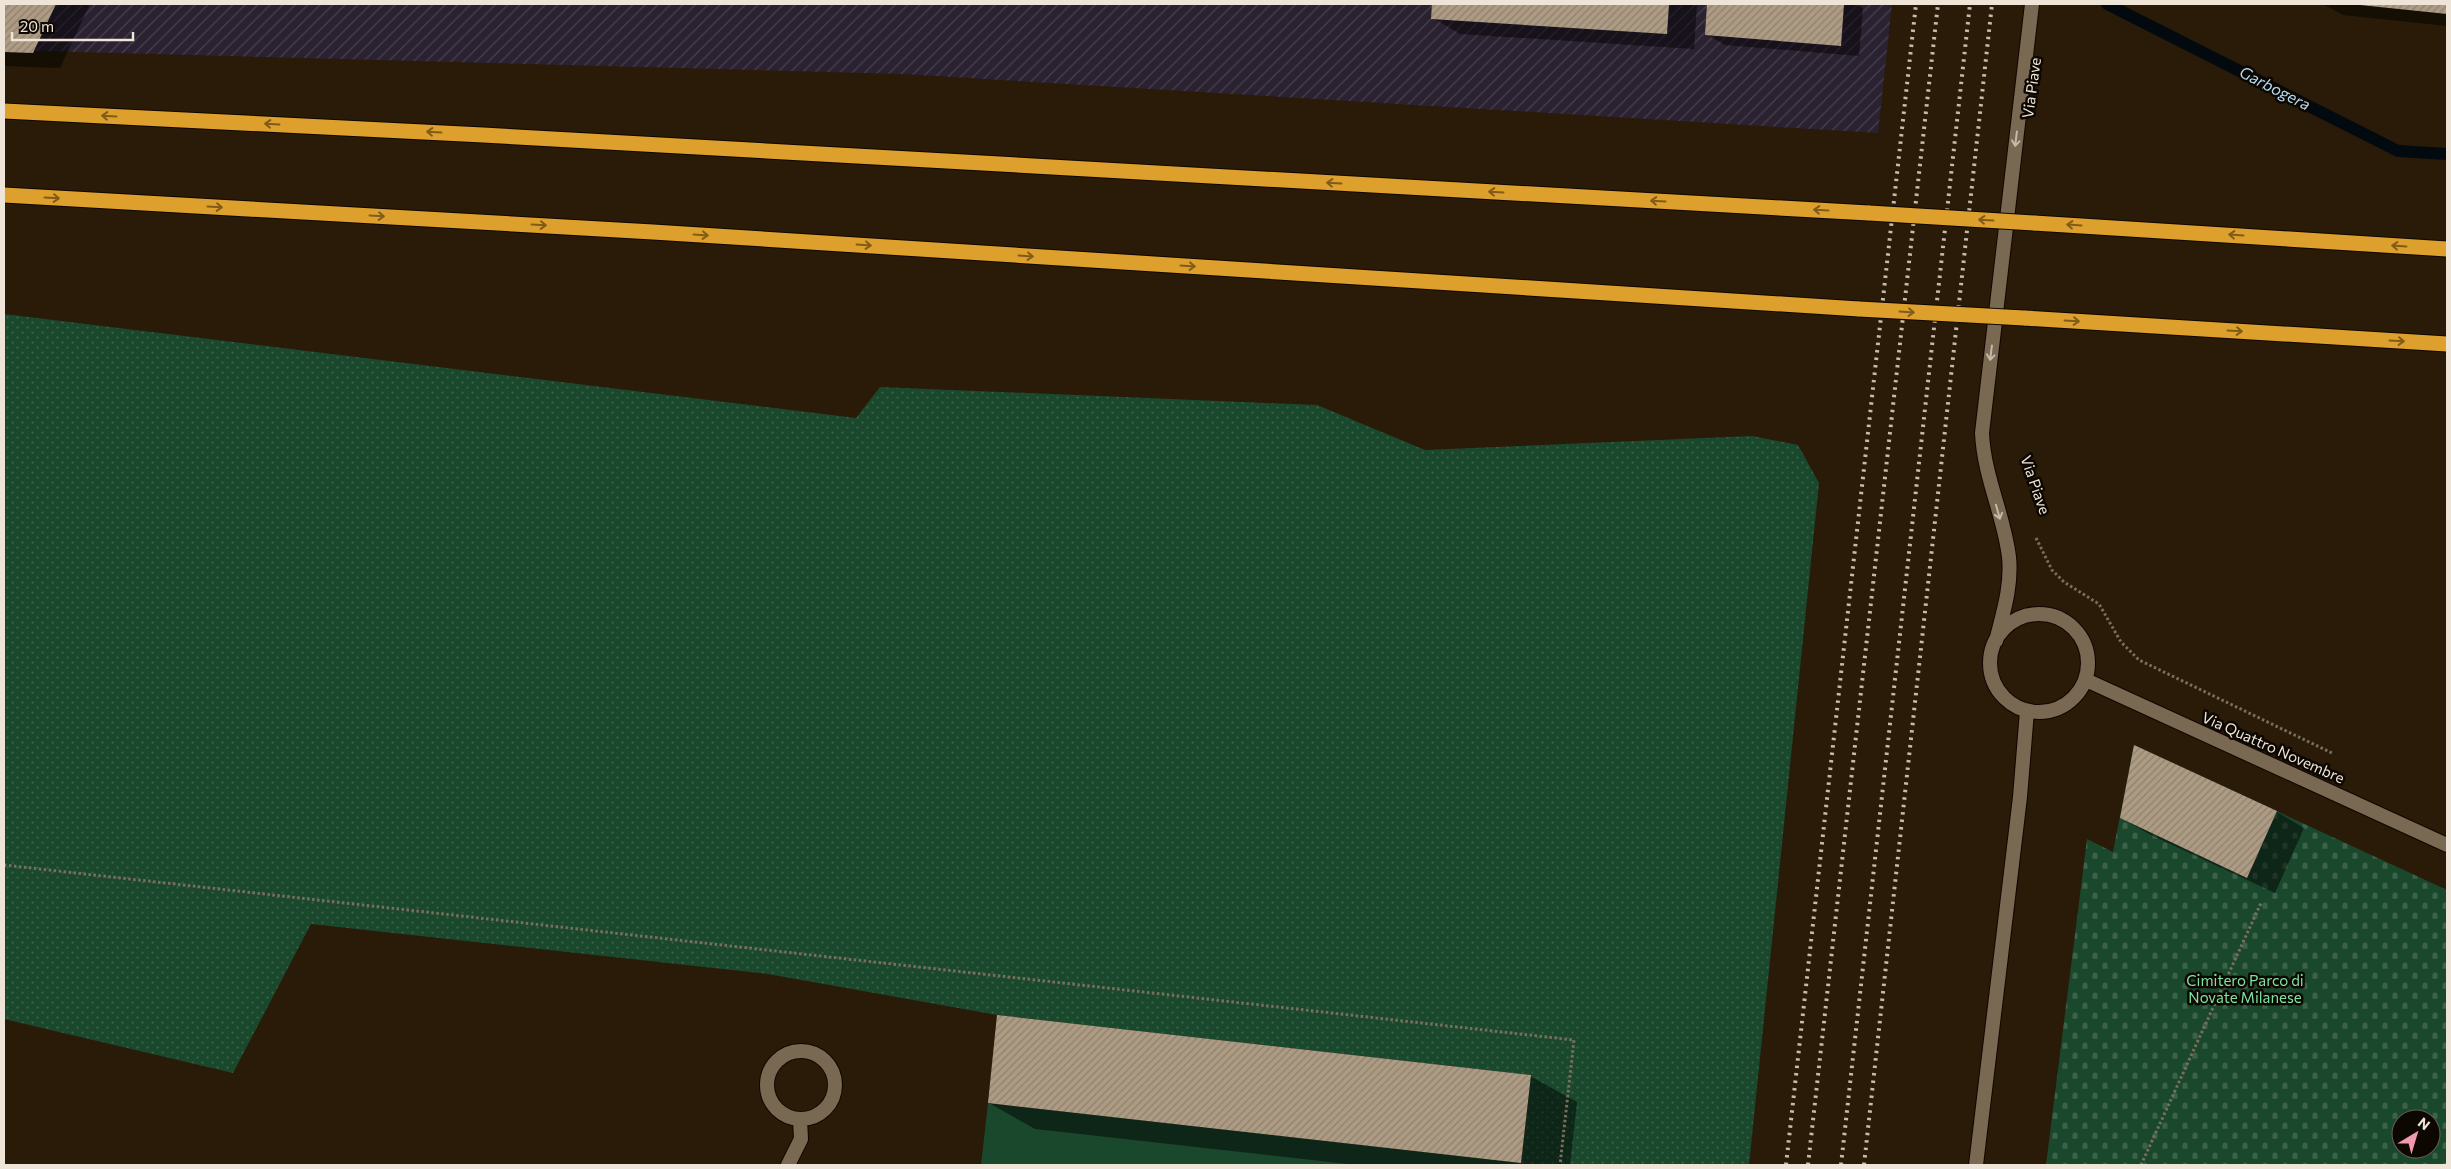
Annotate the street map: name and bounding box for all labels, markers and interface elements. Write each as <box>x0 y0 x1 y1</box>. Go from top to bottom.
scale bar <box>12 10 134 42</box>
text: 20 m <box>20 17 54 35</box>
street label: Via Piave <box>2018 56 2044 119</box>
water label: Garbogera <box>2237 62 2314 114</box>
one-way arrow <box>102 112 118 121</box>
one-way arrow <box>264 120 280 129</box>
one-way arrow <box>426 128 442 137</box>
one-way arrow <box>2011 131 2021 147</box>
one-way arrow <box>1326 178 1342 187</box>
one-way arrow <box>1489 187 1505 196</box>
one-way arrow <box>44 193 60 202</box>
one-way arrow <box>1651 197 1667 206</box>
one-way arrow <box>206 202 222 211</box>
one-way arrow <box>1813 206 1829 215</box>
one-way arrow <box>369 212 385 221</box>
one-way arrow <box>1978 215 1994 224</box>
one-way arrow <box>2067 220 2083 230</box>
one-way arrow <box>531 221 547 230</box>
one-way arrow <box>693 230 709 239</box>
one-way arrow <box>2229 231 2245 240</box>
one-way arrow <box>855 241 871 250</box>
one-way arrow <box>2391 241 2407 250</box>
one-way arrow <box>1018 251 1034 260</box>
one-way arrow <box>1180 261 1196 270</box>
one-way arrow <box>1899 307 1915 316</box>
one-way arrow <box>2064 317 2080 326</box>
one-way arrow <box>2226 326 2242 336</box>
one-way arrow <box>2389 336 2405 345</box>
one-way arrow <box>1986 344 1996 360</box>
street label: Via Piave <box>2017 453 2054 517</box>
one-way arrow <box>1994 504 2003 520</box>
street label: Via Quattro Novembre <box>2199 708 2348 787</box>
park label: Cimitero Parco di Novate Milanese <box>2186 971 2304 1006</box>
north arrow <box>2391 1109 2441 1159</box>
text: N <box>2415 1113 2434 1133</box>

